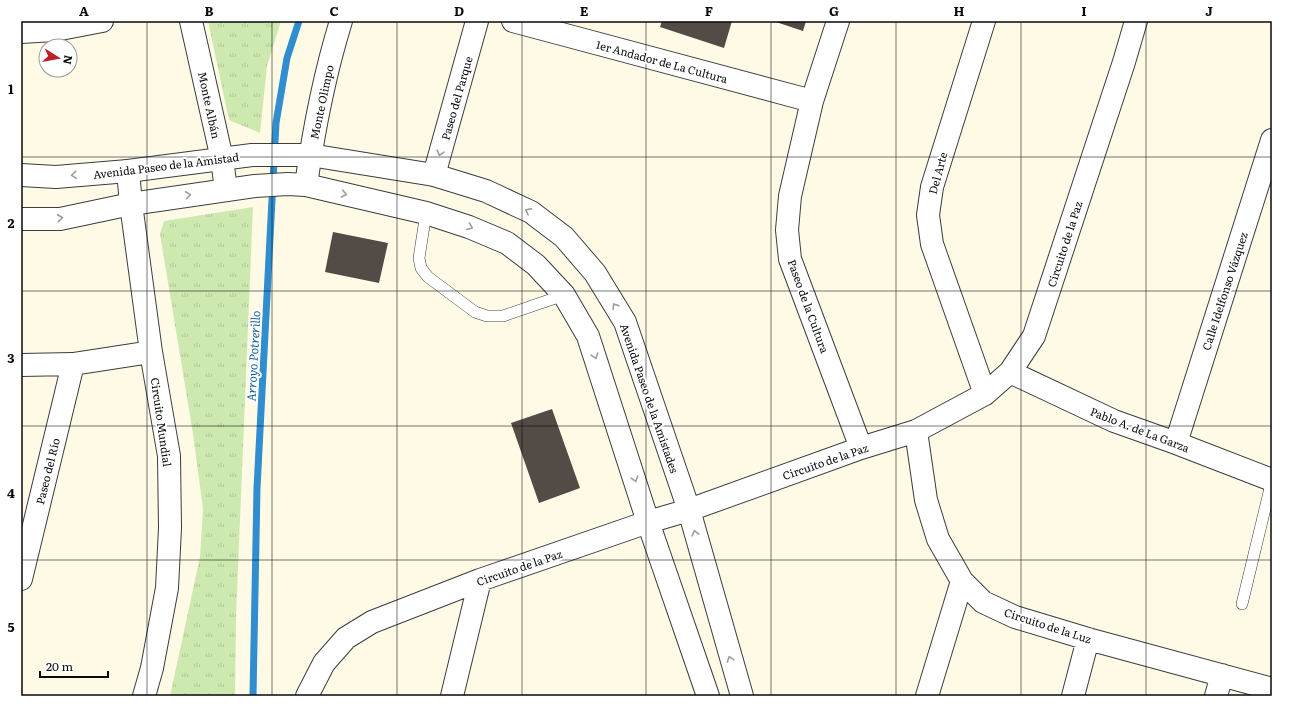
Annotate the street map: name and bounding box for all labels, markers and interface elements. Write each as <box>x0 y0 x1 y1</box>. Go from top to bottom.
text: A <box>79 1 89 20</box>
text: B <box>205 1 214 20</box>
text: C <box>329 1 339 20</box>
text: D <box>454 1 464 20</box>
text: E <box>580 1 589 20</box>
text: F <box>705 1 713 20</box>
text: G <box>829 1 839 20</box>
text: H <box>954 1 965 20</box>
text: I <box>1081 1 1087 20</box>
text: J <box>1205 1 1213 20</box>
street label: 1er Andador de La Cultura <box>594 36 730 86</box>
north arrow <box>38 38 78 78</box>
text: N <box>60 54 78 66</box>
street label: Paseo del Parque <box>436 54 476 142</box>
street label: Monte Olimpo <box>305 63 337 141</box>
street label: Monte Albán <box>195 70 225 140</box>
text: 1 <box>8 79 14 98</box>
street label: Avenida Paseo de la Amistad <box>92 148 240 182</box>
one-way arrow <box>436 149 445 156</box>
street label: Del Arte <box>924 150 950 196</box>
one-way arrow <box>71 171 77 180</box>
one-way arrow <box>341 189 348 197</box>
one-way arrow <box>185 191 191 200</box>
street label: Circuito de la Paz <box>1043 198 1086 289</box>
one-way arrow <box>525 208 532 216</box>
text: 2 <box>8 213 15 232</box>
one-way arrow <box>57 214 63 223</box>
one-way arrow <box>466 223 473 231</box>
street label: Calle Idelfonso Vázquez <box>1197 229 1251 352</box>
street label: Paseo de la Cultura <box>785 257 833 355</box>
one-way arrow <box>612 303 619 310</box>
water label: Arroyo Potrerillo <box>242 310 264 402</box>
street label: Avenida Paseo de la Amistades <box>617 321 683 475</box>
text: 3 <box>7 348 15 367</box>
one-way arrow <box>590 352 598 359</box>
street label: Circuito Mundial <box>148 376 176 468</box>
street label: Pablo A. de La Garza <box>1088 403 1192 455</box>
street label: Paseo del Río <box>31 436 63 506</box>
street label: Circuito de la Paz <box>780 439 871 483</box>
one-way arrow <box>630 476 638 483</box>
text: 4 <box>7 483 15 502</box>
one-way arrow <box>691 530 700 537</box>
street label: Circuito de la Paz <box>474 545 565 589</box>
street label: Circuito de la Luz <box>1002 603 1094 647</box>
text: 5 <box>7 617 15 636</box>
scale bar <box>40 653 108 679</box>
one-way arrow <box>726 655 735 662</box>
text: 20 m <box>46 657 73 675</box>

